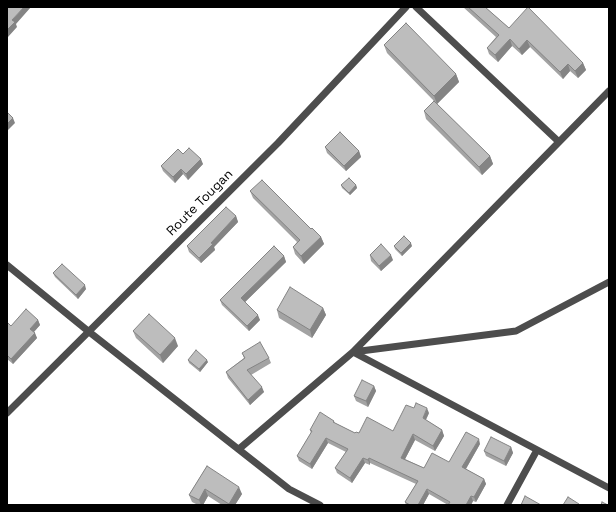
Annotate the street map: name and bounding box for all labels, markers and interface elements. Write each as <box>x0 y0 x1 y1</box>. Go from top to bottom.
street label: Route Tougan <box>164 167 236 239</box>

